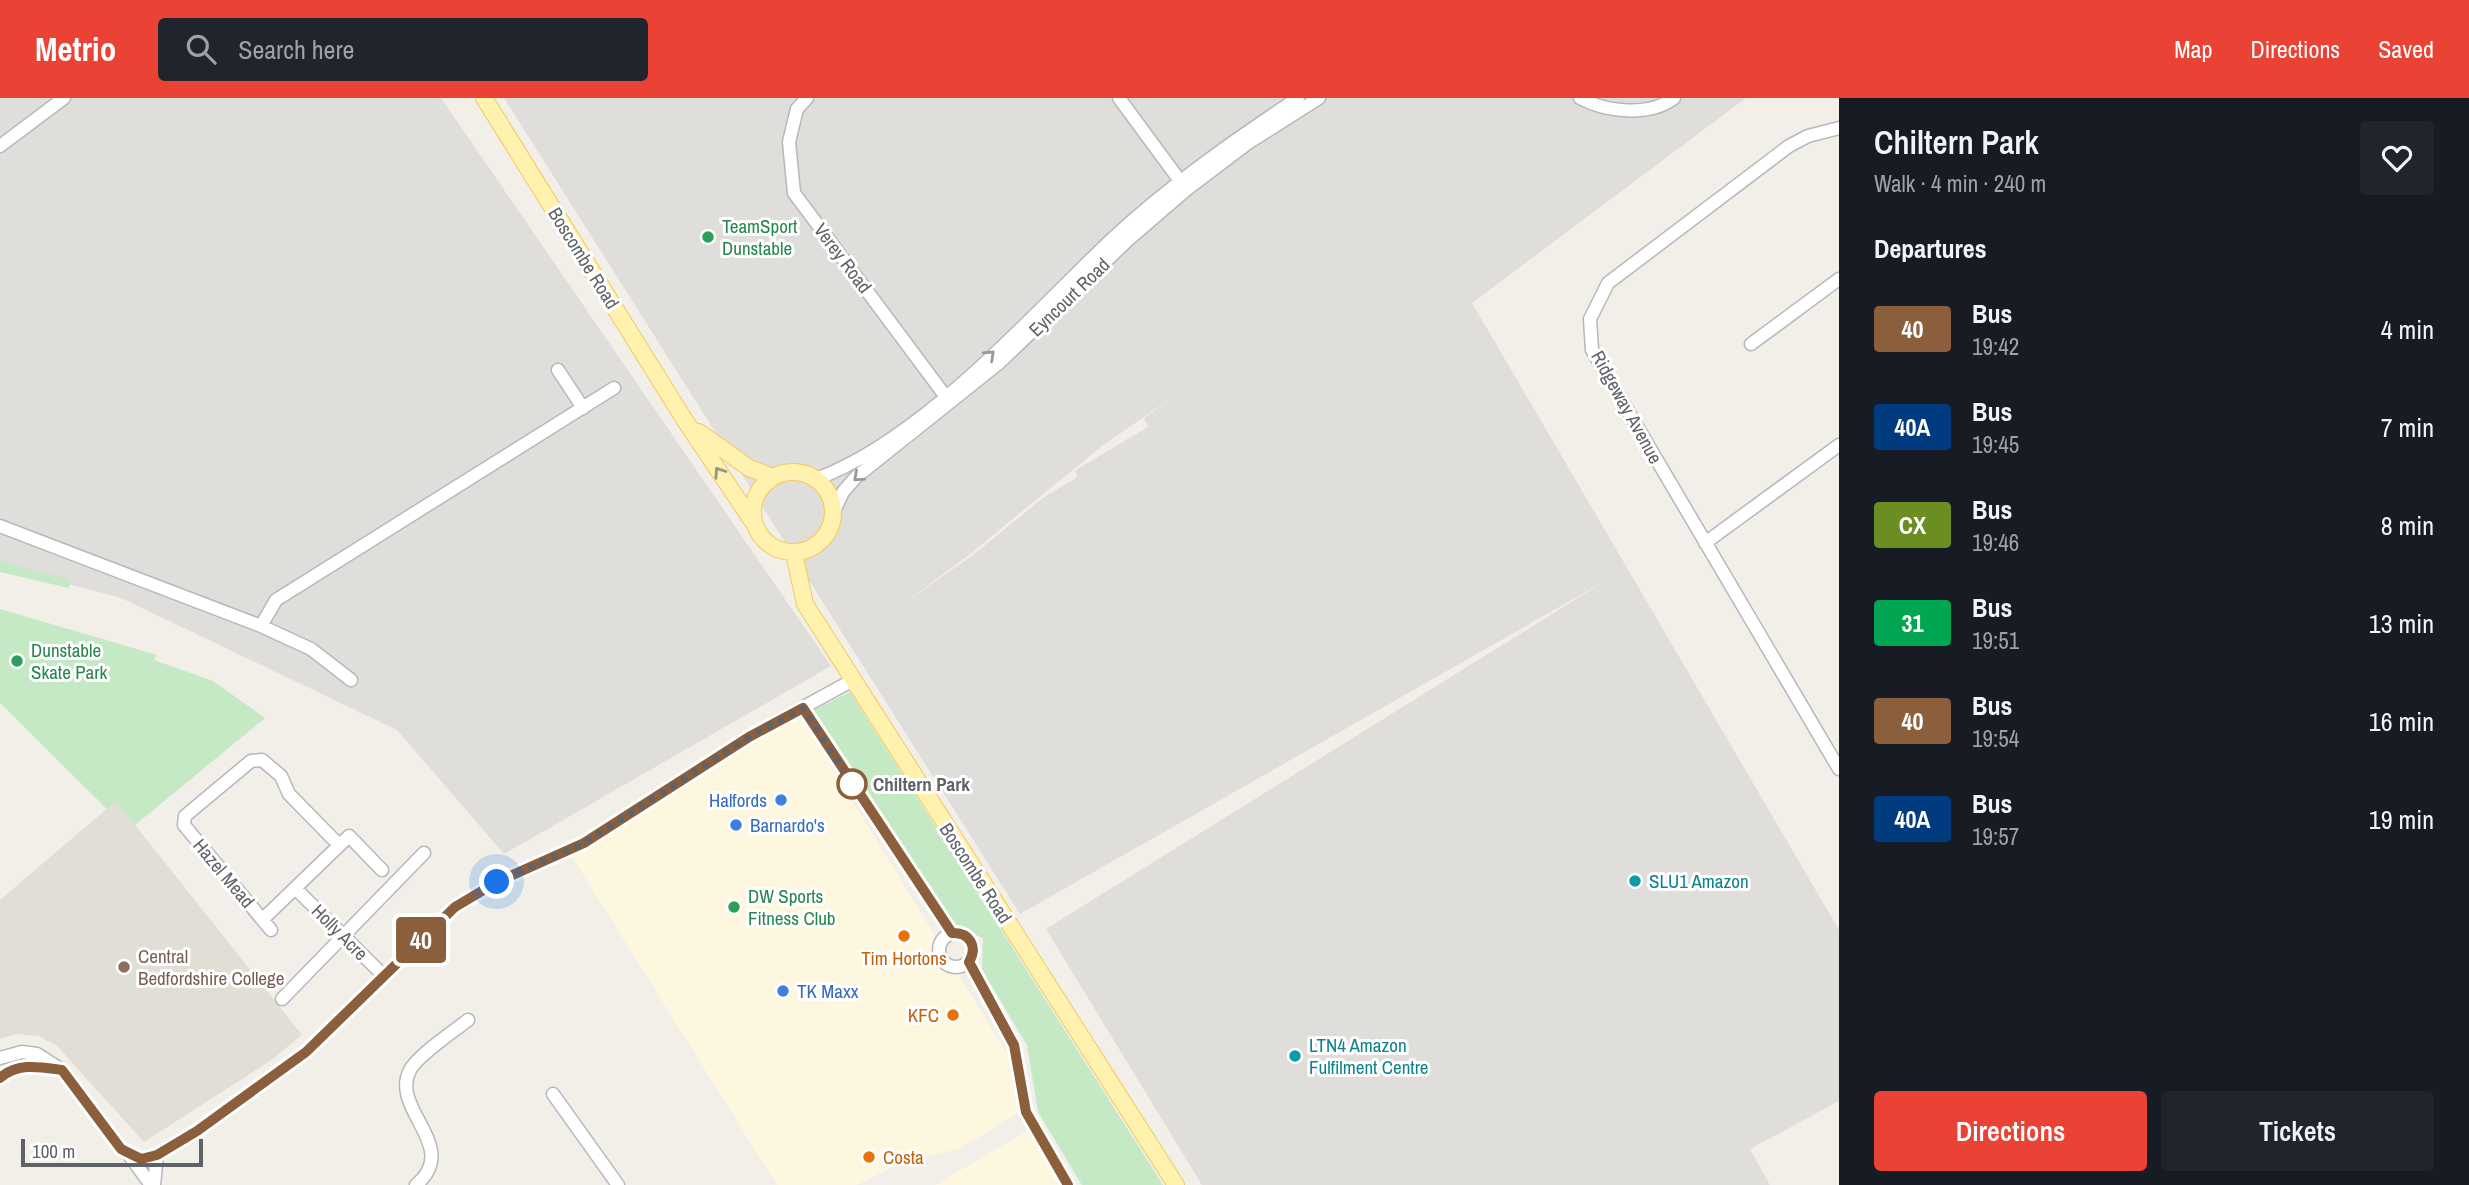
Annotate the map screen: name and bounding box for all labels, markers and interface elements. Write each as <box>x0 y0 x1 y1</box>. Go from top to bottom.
search box <box>158 18 648 81</box>
text: Metrio <box>35 27 116 71</box>
icon: search <box>182 30 220 68</box>
text: Search here <box>238 32 354 67</box>
text: Map <box>2174 33 2212 65</box>
text: Directions <box>2250 33 2340 65</box>
text: Saved <box>2378 33 2434 65</box>
text: Chiltern Park <box>1874 120 2039 164</box>
button: heart <box>2360 121 2434 195</box>
text: Walk · 4 min · 240 m <box>1874 168 2046 199</box>
street label: Boscombe Road <box>542 202 626 314</box>
place label: TeamSport Dunstable <box>722 213 798 261</box>
street label: Verey Road <box>808 218 878 298</box>
marker: TeamSport Dunstable <box>700 229 716 245</box>
text: Departures <box>1874 231 1987 266</box>
street label: Eyncourt Road <box>1023 252 1115 342</box>
text: Bus <box>1972 296 2012 331</box>
text: 4 min <box>2381 312 2434 347</box>
text: 40 <box>1902 313 1923 345</box>
text: 19:42 <box>1972 331 2019 362</box>
street label: Ridgeway Avenue <box>1585 346 1669 468</box>
one-way arrow <box>982 351 995 363</box>
text: Bus <box>1972 394 2012 429</box>
text: 7 min <box>2381 410 2434 445</box>
text: 40A <box>1894 411 1931 443</box>
text: 19:45 <box>1972 429 2019 460</box>
one-way arrow <box>715 467 728 480</box>
one-way arrow <box>854 469 867 481</box>
text: Bus <box>1972 492 2012 527</box>
text: 8 min <box>2381 508 2434 543</box>
text: CX <box>1899 509 1926 541</box>
text: 19:46 <box>1972 527 2019 558</box>
text: Bus <box>1972 590 2012 625</box>
text: 13 min <box>2369 606 2434 641</box>
text: 31 <box>1902 607 1923 639</box>
text: 19:51 <box>1972 625 2019 656</box>
place label: Dunstable Skate Park <box>31 637 107 685</box>
marker: Dunstable Skate Park <box>9 653 25 669</box>
text: Bus <box>1972 688 2012 723</box>
text: 16 min <box>2369 704 2434 739</box>
text: 40 <box>1902 705 1923 737</box>
text: 19:54 <box>1972 723 2019 754</box>
marker: Chiltern Park <box>837 769 867 799</box>
place label: Chiltern Park <box>873 771 970 797</box>
text: Bus <box>1972 786 2012 821</box>
place label: Halfords <box>709 787 767 813</box>
marker: Halfords <box>773 792 789 808</box>
text: 19 min <box>2369 802 2434 837</box>
text: 40A <box>1894 803 1931 835</box>
place label: Barnardo's <box>750 812 825 838</box>
marker: Barnardo's <box>728 817 744 833</box>
street label: Boscombe Road <box>934 818 1018 928</box>
text: 19:57 <box>1972 821 2019 852</box>
street label: Hazel Mead <box>187 833 261 913</box>
your location <box>479 864 514 899</box>
place label: SLU1 Amazon <box>1649 868 1749 894</box>
marker: SLU1 Amazon <box>1627 873 1643 889</box>
place label: DW Sports Fitness Club <box>748 883 835 931</box>
street label: Holly Acre <box>306 898 374 966</box>
marker: DW Sports Fitness Club <box>726 899 742 915</box>
line badge: 40 <box>390 917 452 963</box>
text: 40 <box>410 924 432 956</box>
marker: Tim Hortons <box>896 928 912 944</box>
place label: Central Bedfordshire College <box>138 943 284 991</box>
place label: Tim Hortons <box>861 945 947 971</box>
marker: Central Bedfordshire College <box>116 959 132 975</box>
place label: TK Maxx <box>797 978 859 1004</box>
marker: TK Maxx <box>775 983 791 999</box>
place label: KFC <box>908 1002 939 1028</box>
marker: KFC <box>945 1007 961 1023</box>
place label: LTN4 Amazon Fulfilment Centre <box>1309 1032 1429 1080</box>
marker: LTN4 Amazon Fulfilment Centre <box>1287 1048 1303 1064</box>
button: Directions <box>1874 1091 2147 1171</box>
button: Tickets <box>2161 1091 2434 1171</box>
scale bar <box>21 1136 203 1168</box>
text: 100 m <box>32 1138 75 1164</box>
place label: Costa <box>883 1144 924 1170</box>
marker: Costa <box>861 1149 877 1165</box>

